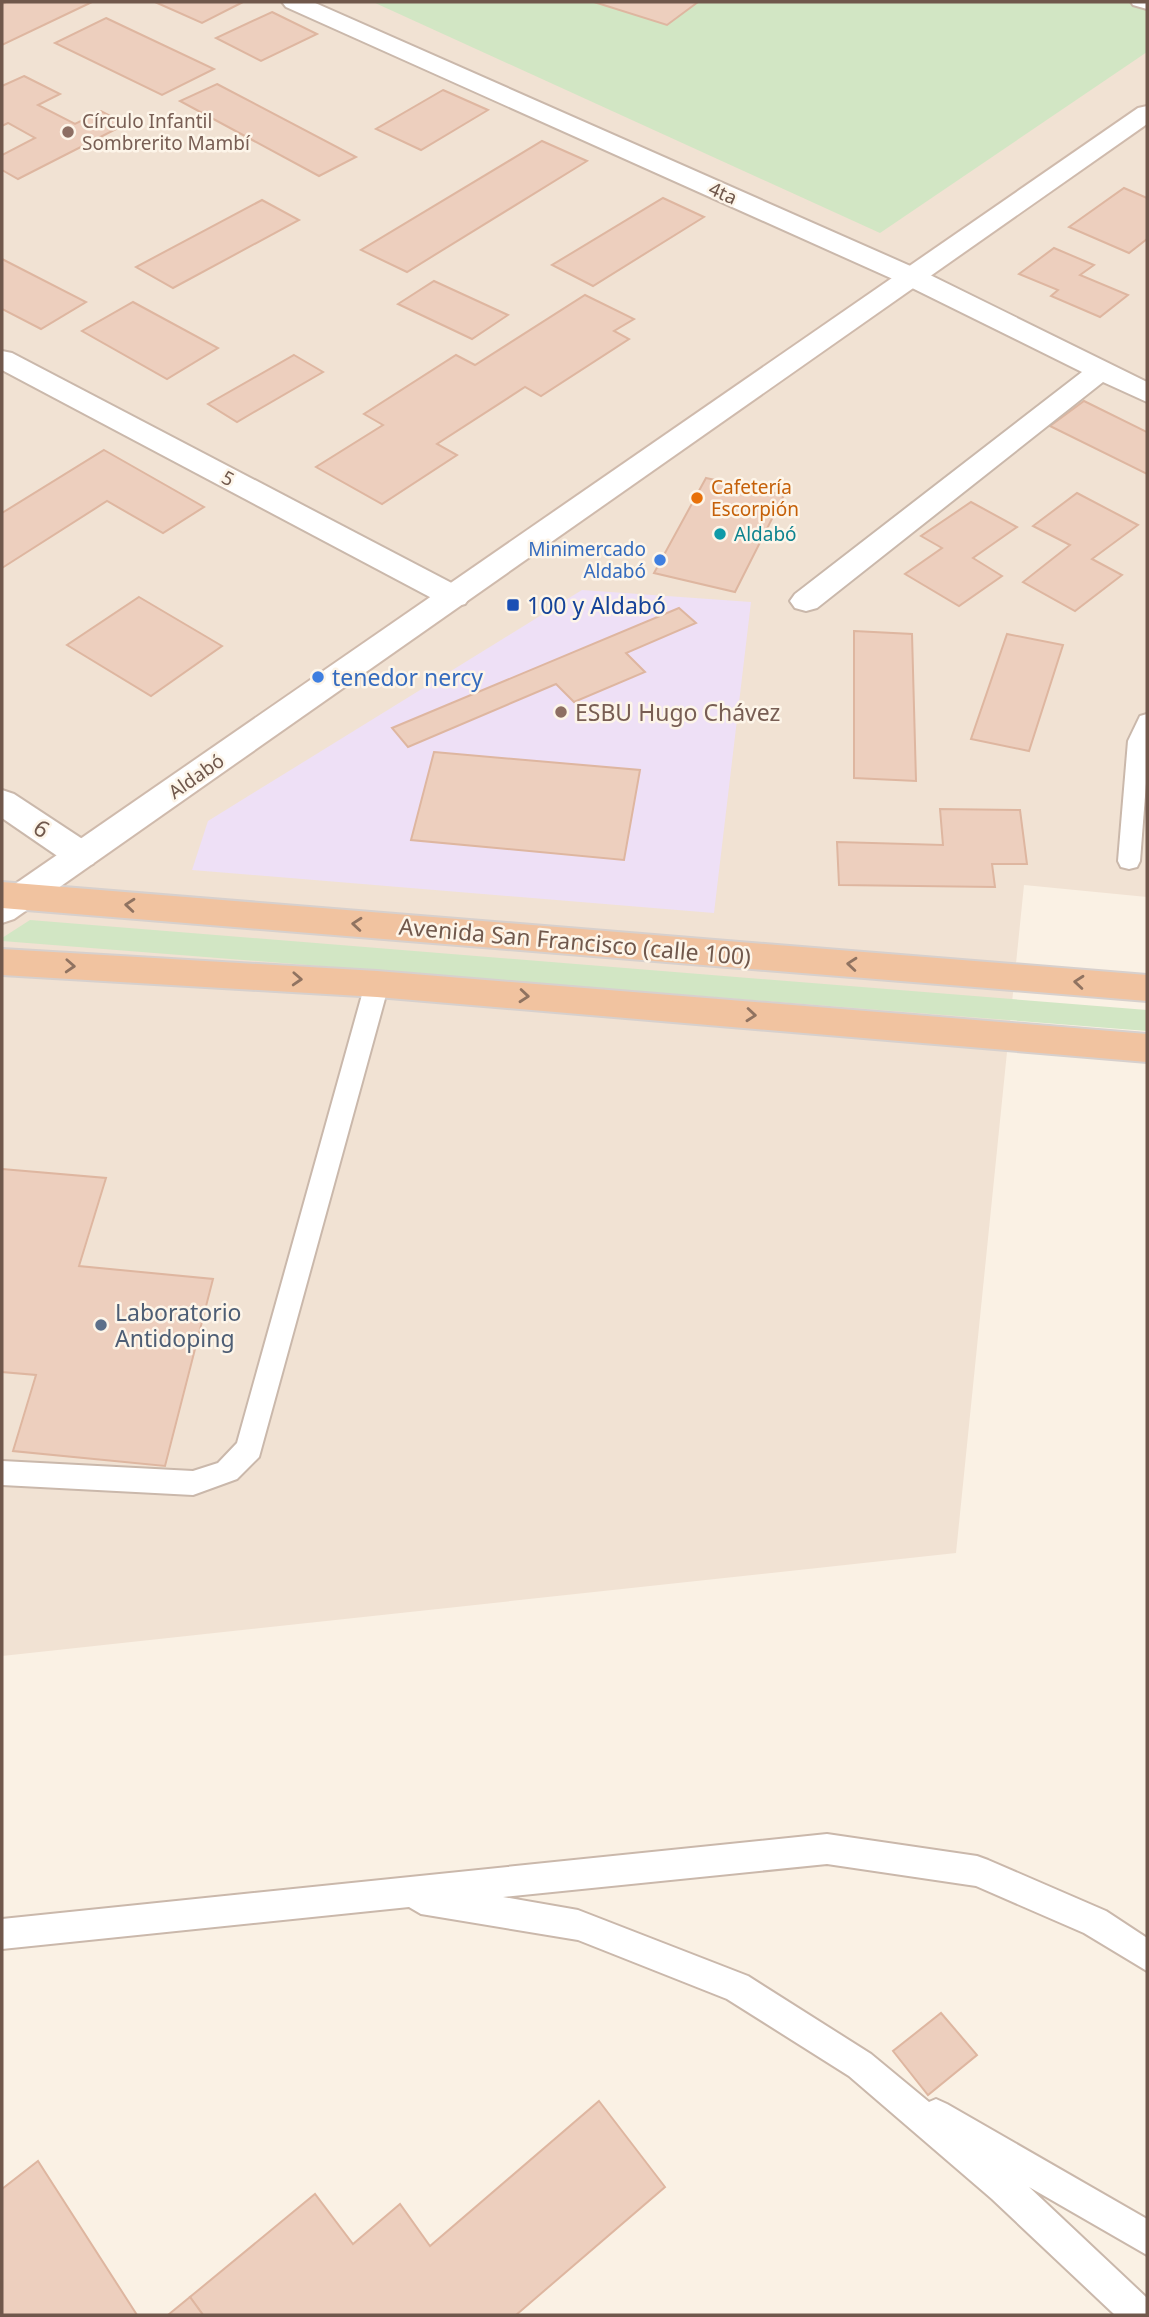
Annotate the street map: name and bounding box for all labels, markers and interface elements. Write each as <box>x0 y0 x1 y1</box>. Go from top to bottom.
place label: Círculo Infantil Sombrerito Mambí <box>82 108 251 156</box>
marker: Círculo Infantil Sombrerito Mambí <box>60 124 76 140</box>
street label: 4ta <box>705 175 741 211</box>
street label: 5 <box>217 464 239 492</box>
place label: Cafetería Escorpión <box>711 474 799 522</box>
marker: Cafetería Escorpión <box>689 490 705 506</box>
place label: Aldabó <box>734 521 797 547</box>
marker: Aldabó <box>712 526 728 542</box>
place label: Minimercado Aldabó <box>528 536 646 584</box>
marker: Minimercado Aldabó <box>652 552 668 568</box>
place label: 100 y Aldabó <box>527 589 666 621</box>
marker: 100 y Aldabó <box>505 597 521 613</box>
place label: tenedor nercy <box>332 661 483 693</box>
marker: tenedor nercy <box>310 669 326 685</box>
place label: ESBU Hugo Chávez <box>575 696 780 728</box>
marker: ESBU Hugo Chávez <box>553 704 569 720</box>
street label: Aldabó <box>163 747 229 805</box>
street label: 6 <box>28 811 56 845</box>
one-way arrow <box>125 898 136 913</box>
street label: Avenida San Francisco (calle 100) <box>398 910 752 972</box>
one-way arrow <box>351 917 362 932</box>
one-way arrow <box>847 957 858 972</box>
one-way arrow <box>65 958 76 973</box>
one-way arrow <box>292 971 303 986</box>
one-way arrow <box>1073 975 1084 990</box>
one-way arrow <box>519 988 530 1003</box>
one-way arrow <box>745 1007 756 1022</box>
place label: Laboratorio Antidoping <box>115 1296 242 1354</box>
marker: Laboratorio Antidoping <box>93 1317 109 1333</box>

